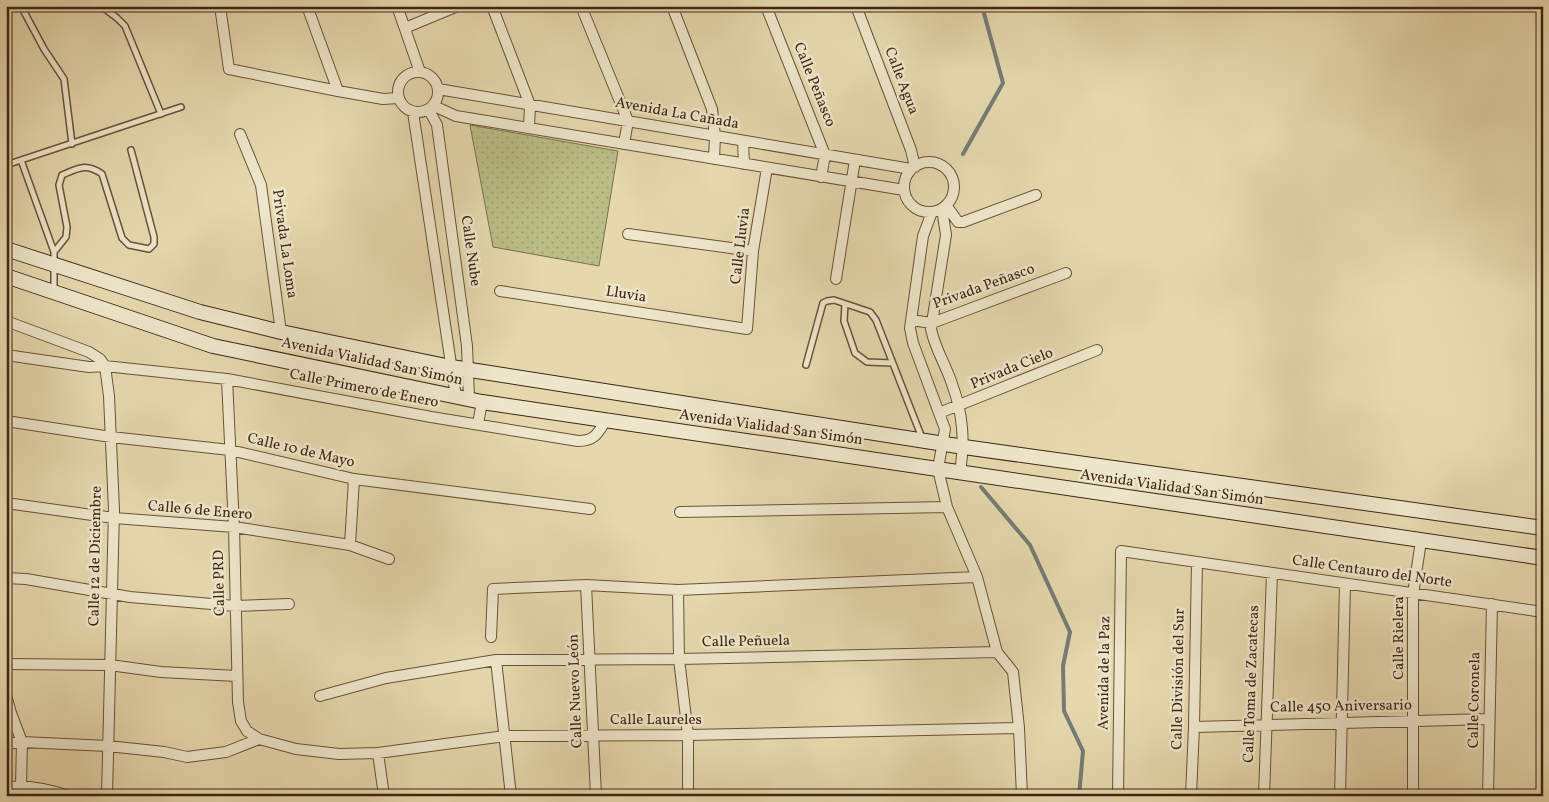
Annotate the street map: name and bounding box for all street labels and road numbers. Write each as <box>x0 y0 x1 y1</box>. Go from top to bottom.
street label: Calle Peñasco <box>788 40 840 130</box>
street label: Calle Agua <box>879 44 923 118</box>
street label: Avenida La Cañada <box>613 93 741 135</box>
street label: Privada La Loma <box>266 188 302 300</box>
street label: Calle Lluvia <box>726 206 756 286</box>
street label: Calle Nube <box>455 214 485 288</box>
street label: Privada Peñasco <box>930 259 1038 315</box>
street label: Lluvia <box>604 281 648 309</box>
street label: Avenida Vialidad San Simón <box>279 332 465 392</box>
street label: Privada Cielo <box>967 343 1057 395</box>
street label: Calle Primero de Enero <box>288 364 440 414</box>
street label: Avenida Vialidad San Simón <box>678 405 864 451</box>
street label: Calle 10 de Mayo <box>245 428 357 474</box>
street label: Avenida Vialidad San Simón <box>1079 465 1265 511</box>
street label: Calle 12 de Diciembre <box>84 486 108 626</box>
street label: Calle 6 de Enero <box>147 496 253 526</box>
street label: Calle PRD <box>209 550 231 616</box>
street label: Calle Centauro del Norte <box>1291 550 1453 594</box>
street label: Calle Rielera <box>1389 596 1410 680</box>
street label: Calle Toma de Zacatecas <box>1239 605 1265 763</box>
street label: Calle División del Sur <box>1167 608 1191 750</box>
street label: Avenida de la Paz <box>1094 616 1116 730</box>
street label: Calle Peñuela <box>702 631 790 653</box>
street label: Calle Nuevo León <box>564 634 588 748</box>
street label: Calle Coronela <box>1464 652 1486 748</box>
street label: Calle 450 Aniversario <box>1270 695 1412 719</box>
street label: Calle Laureles <box>610 710 702 731</box>

